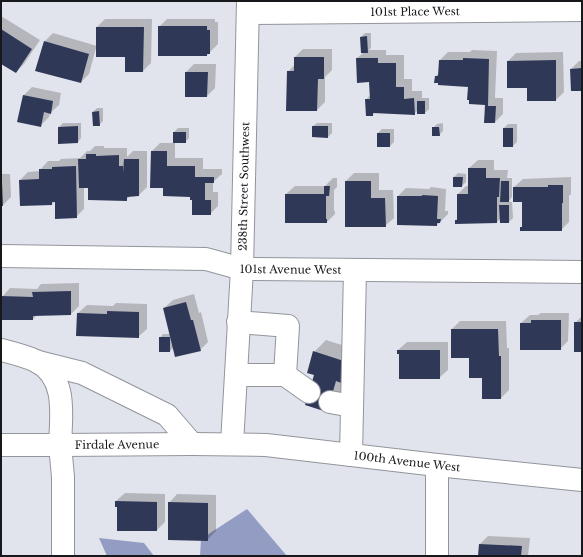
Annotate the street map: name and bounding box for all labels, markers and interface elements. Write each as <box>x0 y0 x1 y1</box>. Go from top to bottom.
street label: 101st Place West <box>370 4 461 19</box>
street label: 238th Street Southwest <box>235 121 252 251</box>
street label: 101st Avenue West <box>240 262 342 277</box>
street label: Firdale Avenue <box>75 437 159 452</box>
street label: 100th Avenue West <box>353 448 462 474</box>

